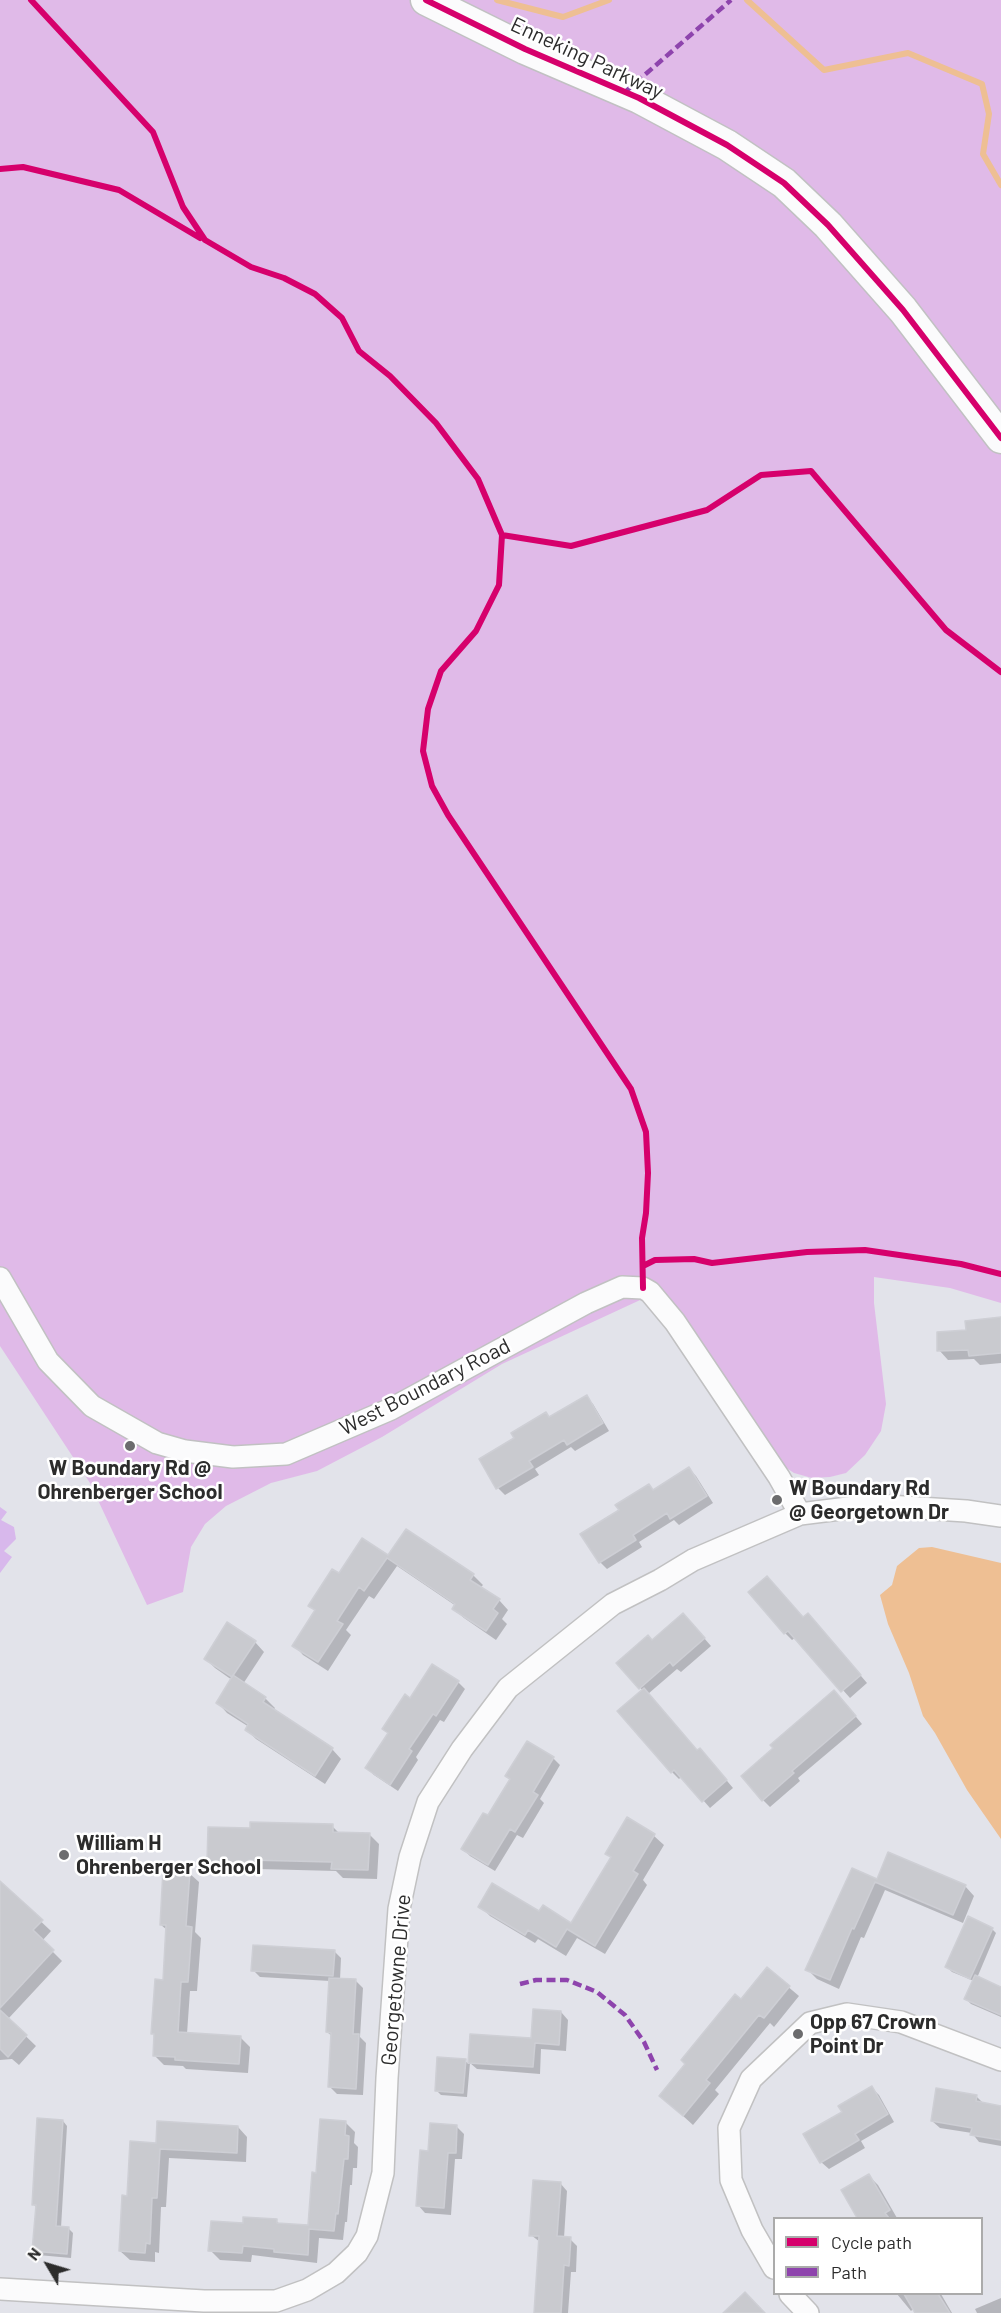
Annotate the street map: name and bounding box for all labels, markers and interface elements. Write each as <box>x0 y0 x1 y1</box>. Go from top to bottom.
street label: Enneking Parkway <box>507 12 667 104</box>
street label: West Boundary Road <box>335 1333 515 1441</box>
marker: W Boundary Rd @ Ohrenberger School <box>123 1439 137 1453</box>
place label: W Boundary Rd @ Ohrenberger School <box>37 1455 223 1505</box>
place label: W Boundary Rd @ Georgetown Dr <box>789 1475 949 1525</box>
marker: W Boundary Rd @ Georgetown Dr <box>770 1493 784 1507</box>
place label: William H Ohrenberger School <box>76 1830 261 1880</box>
marker: William H Ohrenberger School <box>57 1848 71 1862</box>
street label: Georgetowne Drive <box>376 1893 416 2067</box>
place label: Opp 67 Crown Point Dr <box>810 2009 937 2059</box>
marker: Opp 67 Crown Point Dr <box>791 2027 805 2041</box>
legend <box>773 2217 983 2295</box>
text: Cycle path <box>831 2231 912 2253</box>
north arrow <box>18 2235 78 2295</box>
text: N <box>23 2244 44 2264</box>
text: Path <box>831 2261 867 2283</box>

